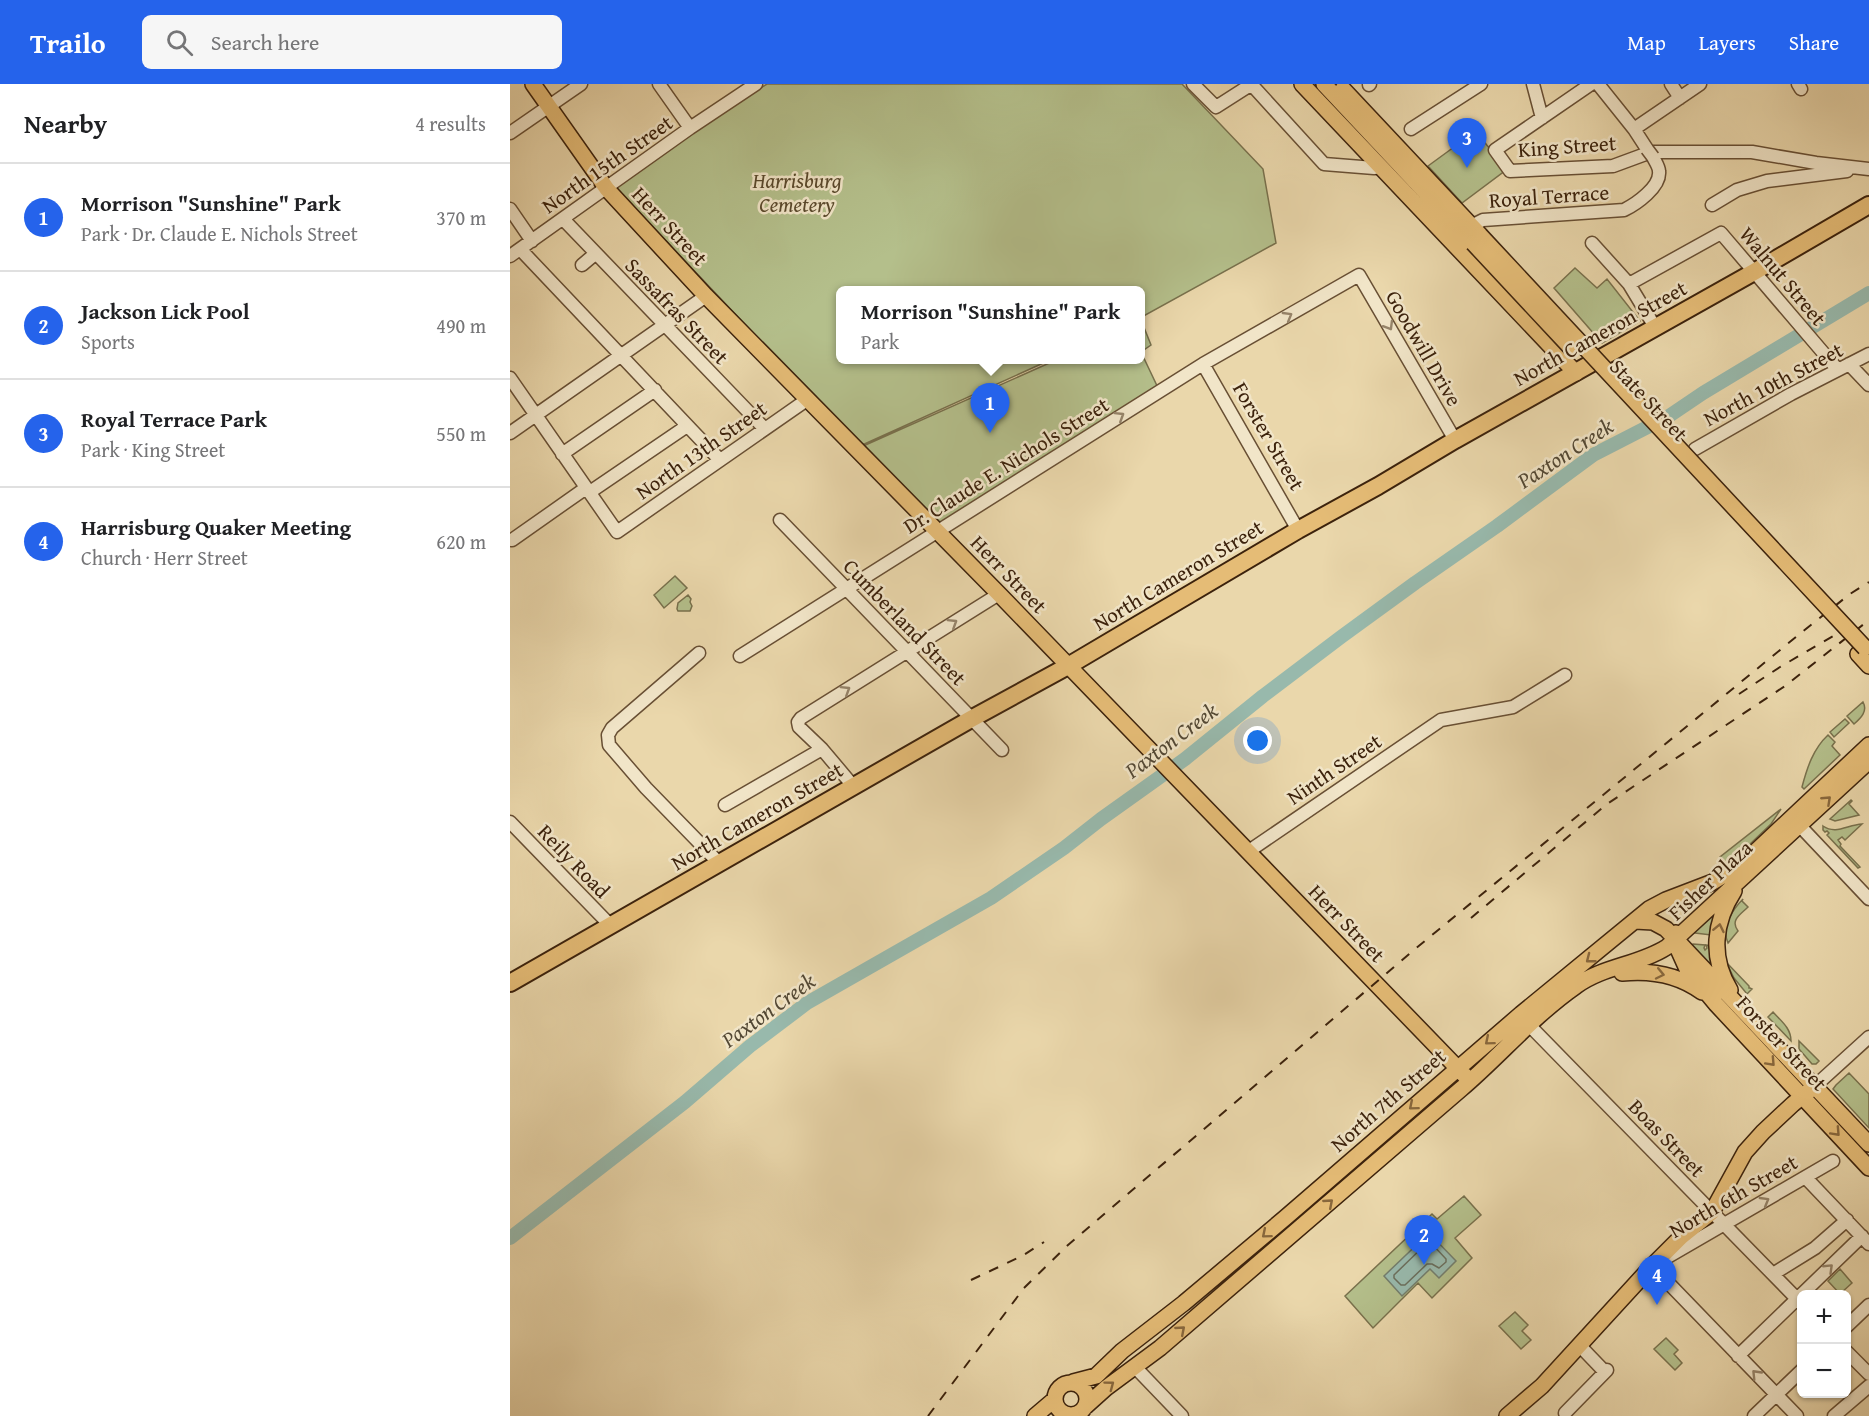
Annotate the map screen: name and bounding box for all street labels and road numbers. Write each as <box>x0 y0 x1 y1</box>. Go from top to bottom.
street label: North 15th Street <box>535 107 679 221</box>
street label: King Street <box>1517 127 1618 165</box>
street label: Royal Terrace <box>1488 176 1610 216</box>
street label: Herr Street <box>625 179 715 273</box>
street label: Walnut Street <box>1732 220 1834 333</box>
street label: Sassafras Street <box>618 251 736 372</box>
street label: North Cameron Street <box>1508 272 1693 394</box>
street label: Goodwill Drive <box>1378 284 1470 412</box>
street label: North 10th Street <box>1698 334 1849 434</box>
street label: State Street <box>1603 352 1696 449</box>
street label: Forster Street <box>1225 376 1313 497</box>
street label: Dr. Claude E. Nichols Street <box>897 389 1115 541</box>
street label: North 13th Street <box>629 393 773 507</box>
street label: North Cameron Street <box>1087 511 1270 638</box>
street label: Herr Street <box>964 528 1055 621</box>
street label: Cumberland Street <box>836 552 974 693</box>
street label: Ninth Street <box>1280 726 1388 812</box>
street label: North Cameron Street <box>665 754 849 878</box>
street label: Reily Road <box>531 817 618 906</box>
street label: Fisher Plaza <box>1661 833 1759 927</box>
street label: Herr Street <box>1302 877 1393 970</box>
street label: Forster Street <box>1729 988 1835 1098</box>
street label: North 7th Street <box>1323 1041 1453 1159</box>
street label: Boas Street <box>1622 1092 1713 1185</box>
street label: North 6th Street <box>1663 1146 1804 1245</box>

